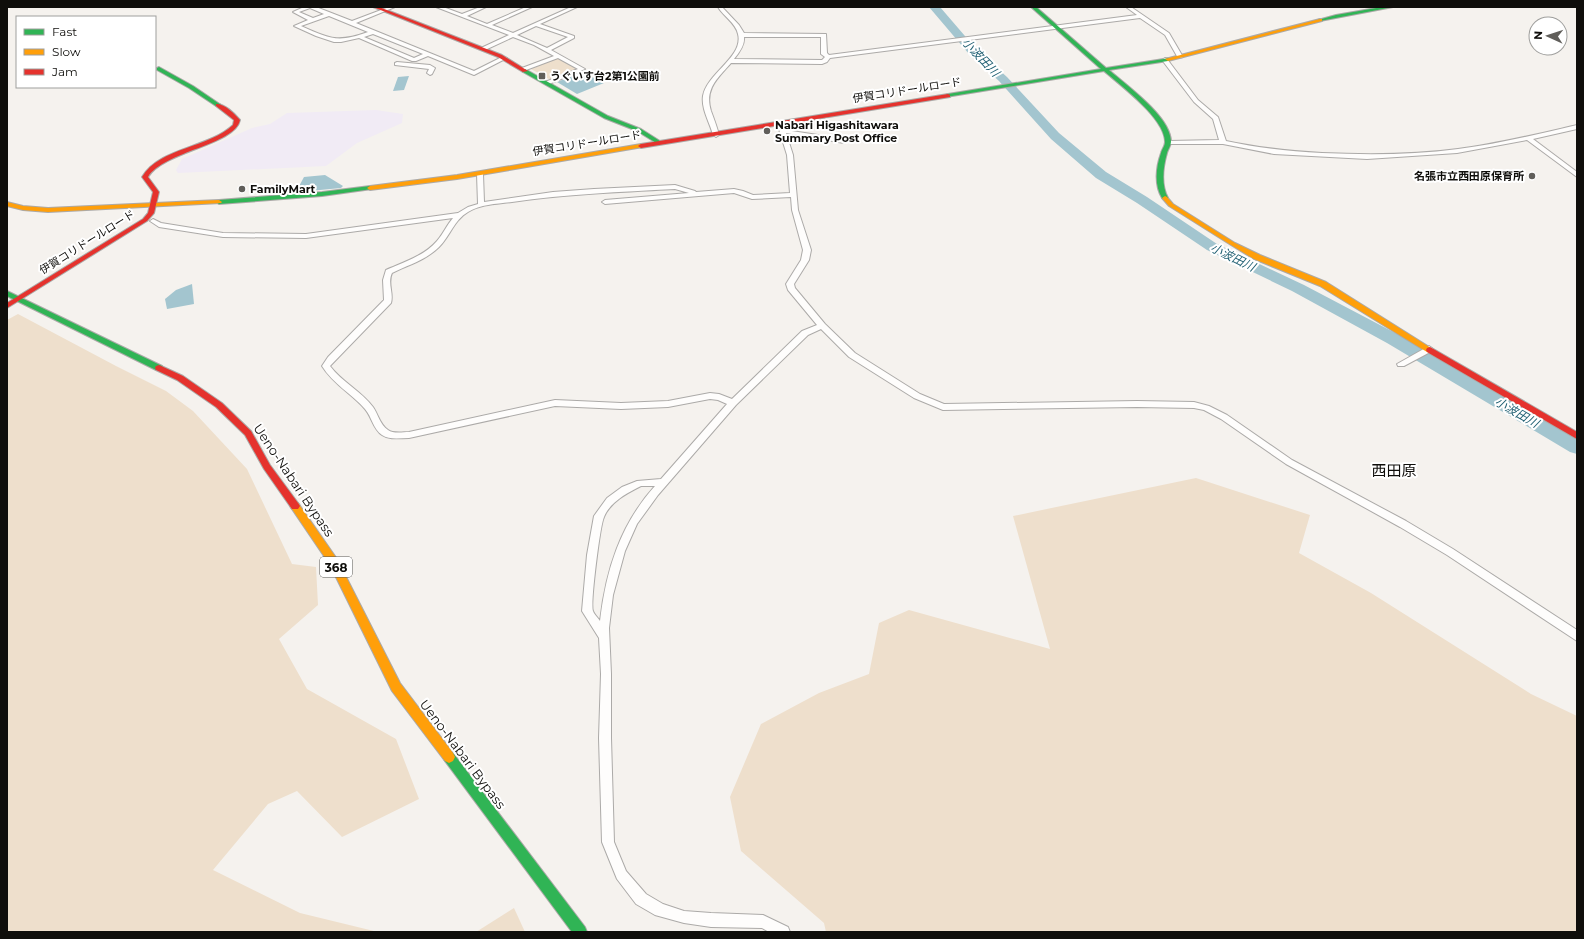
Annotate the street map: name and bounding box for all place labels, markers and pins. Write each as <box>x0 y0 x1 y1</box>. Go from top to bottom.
place label: うぐいす台2第1公園前 <box>550 69 660 83</box>
marker: うぐいす台2第1公園前 <box>537 71 547 81</box>
place label: Nabari Higashitawara Summary Post Office <box>775 118 899 145</box>
marker: Nabari Higashitawara Summary Post Office <box>762 126 772 136</box>
place label: 名張市立西田原保育所 <box>1414 169 1524 183</box>
marker: 名張市立西田原保育所 <box>1527 171 1537 181</box>
place label: FamilyMart <box>250 182 316 196</box>
marker: FamilyMart <box>237 184 247 194</box>

